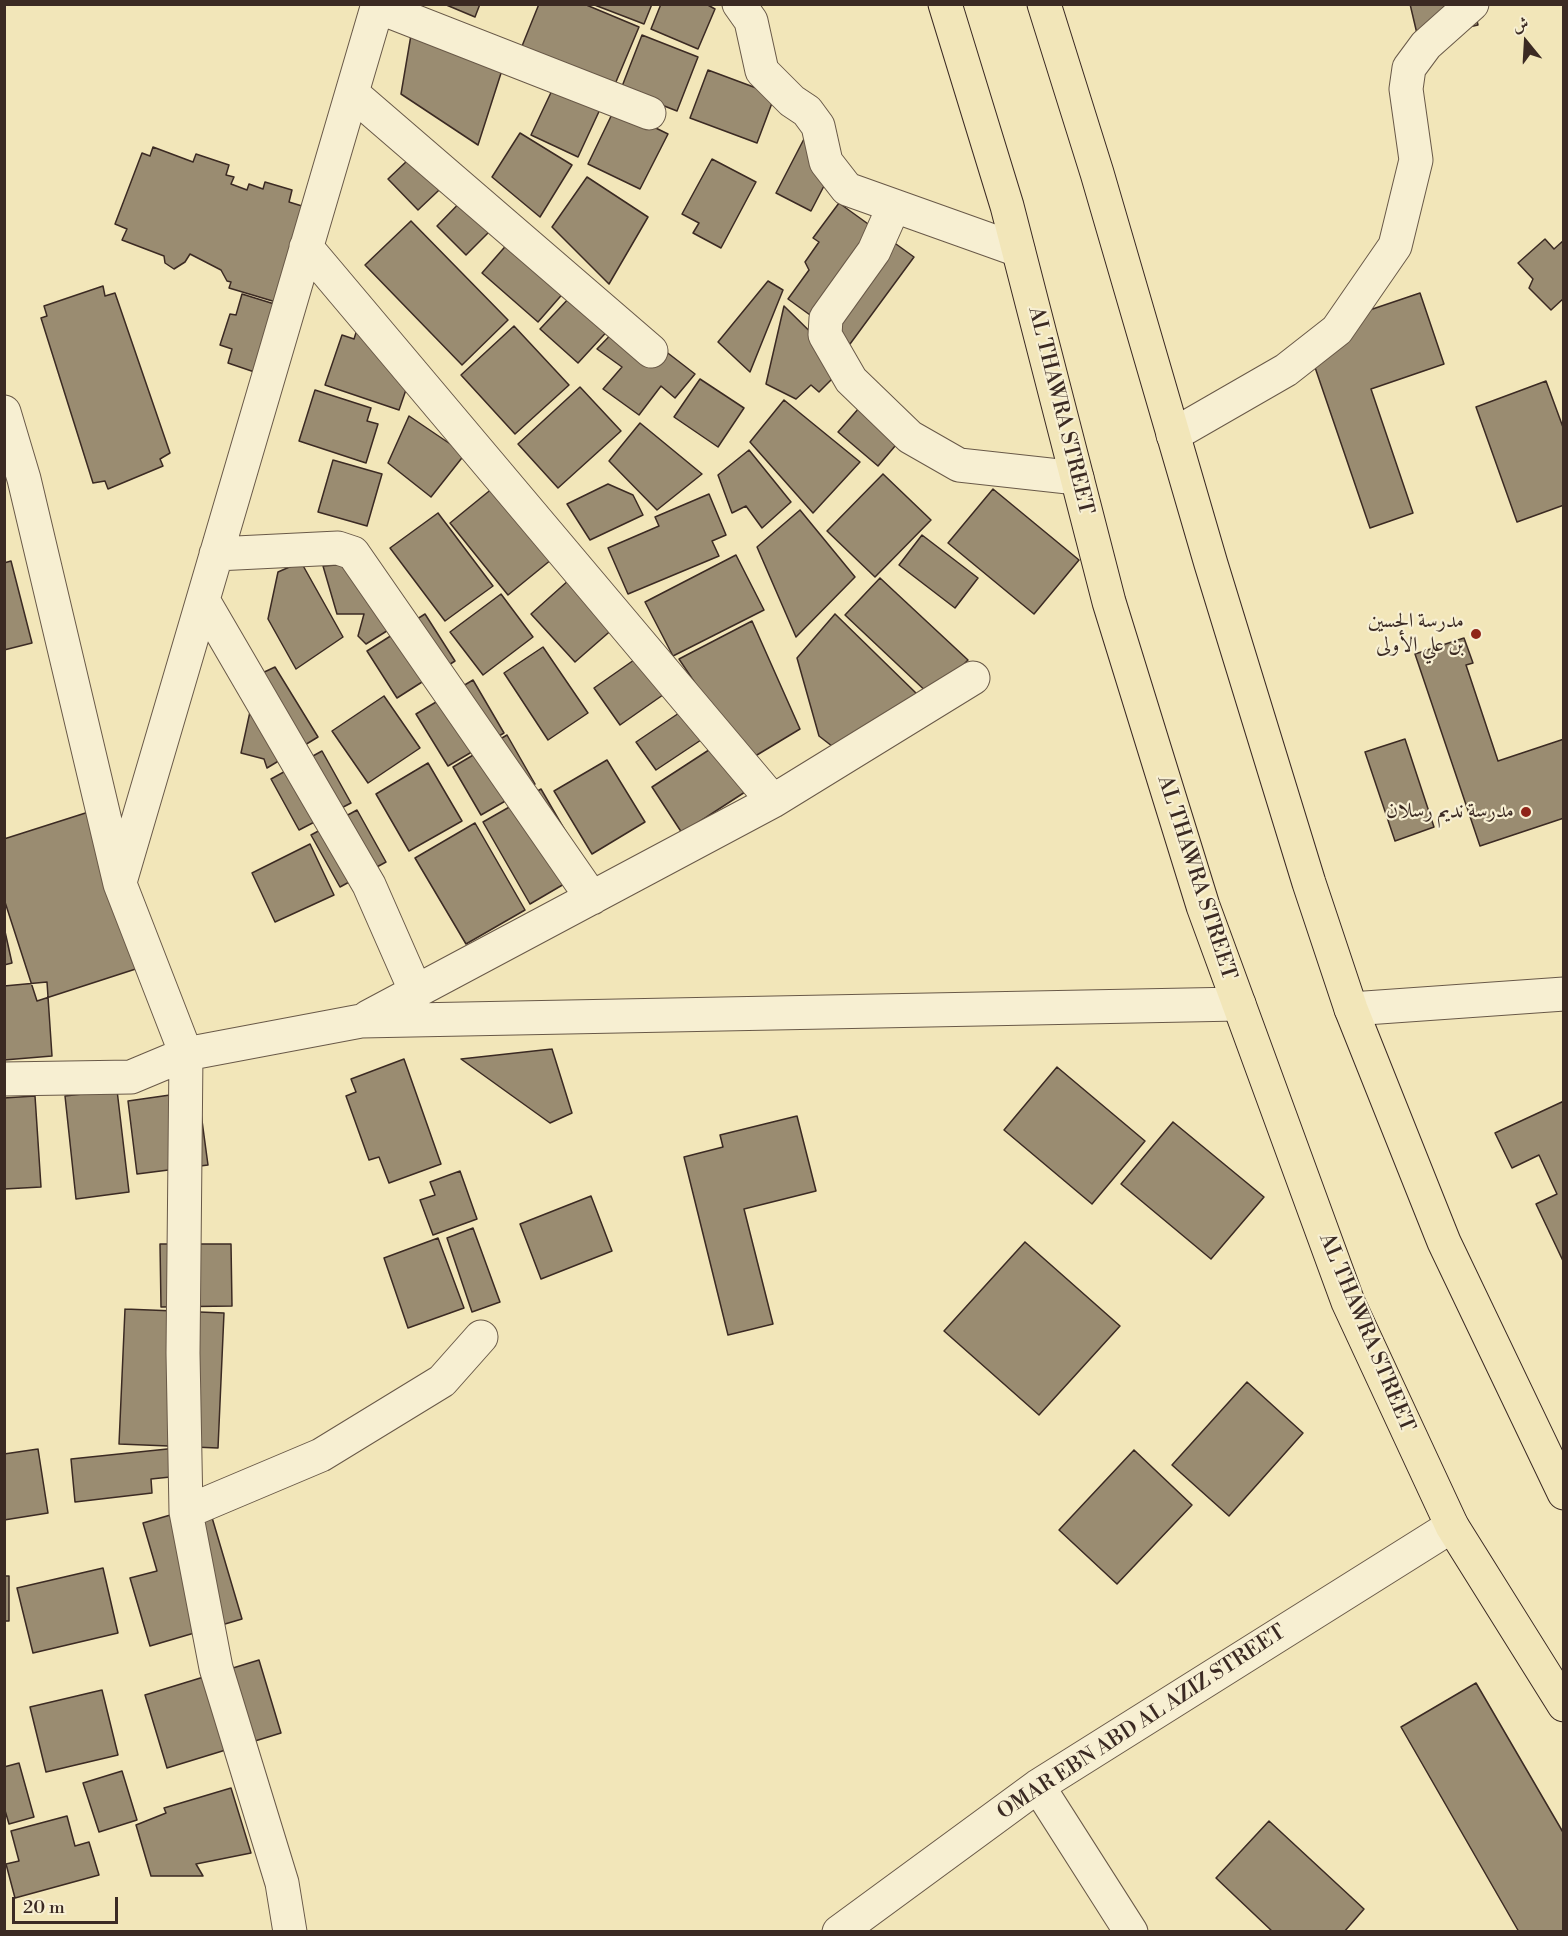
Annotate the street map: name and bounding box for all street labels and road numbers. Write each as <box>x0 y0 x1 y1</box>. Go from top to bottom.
street label: AL THAWRA STREET <box>1022 304 1098 518</box>
street label: AL THAWRA STREET <box>1151 773 1241 983</box>
street label: AL THAWRA STREET <box>1313 1230 1419 1436</box>
street label: OMAR EBN ABD AL AZIZ STREET <box>993 1620 1291 1826</box>

